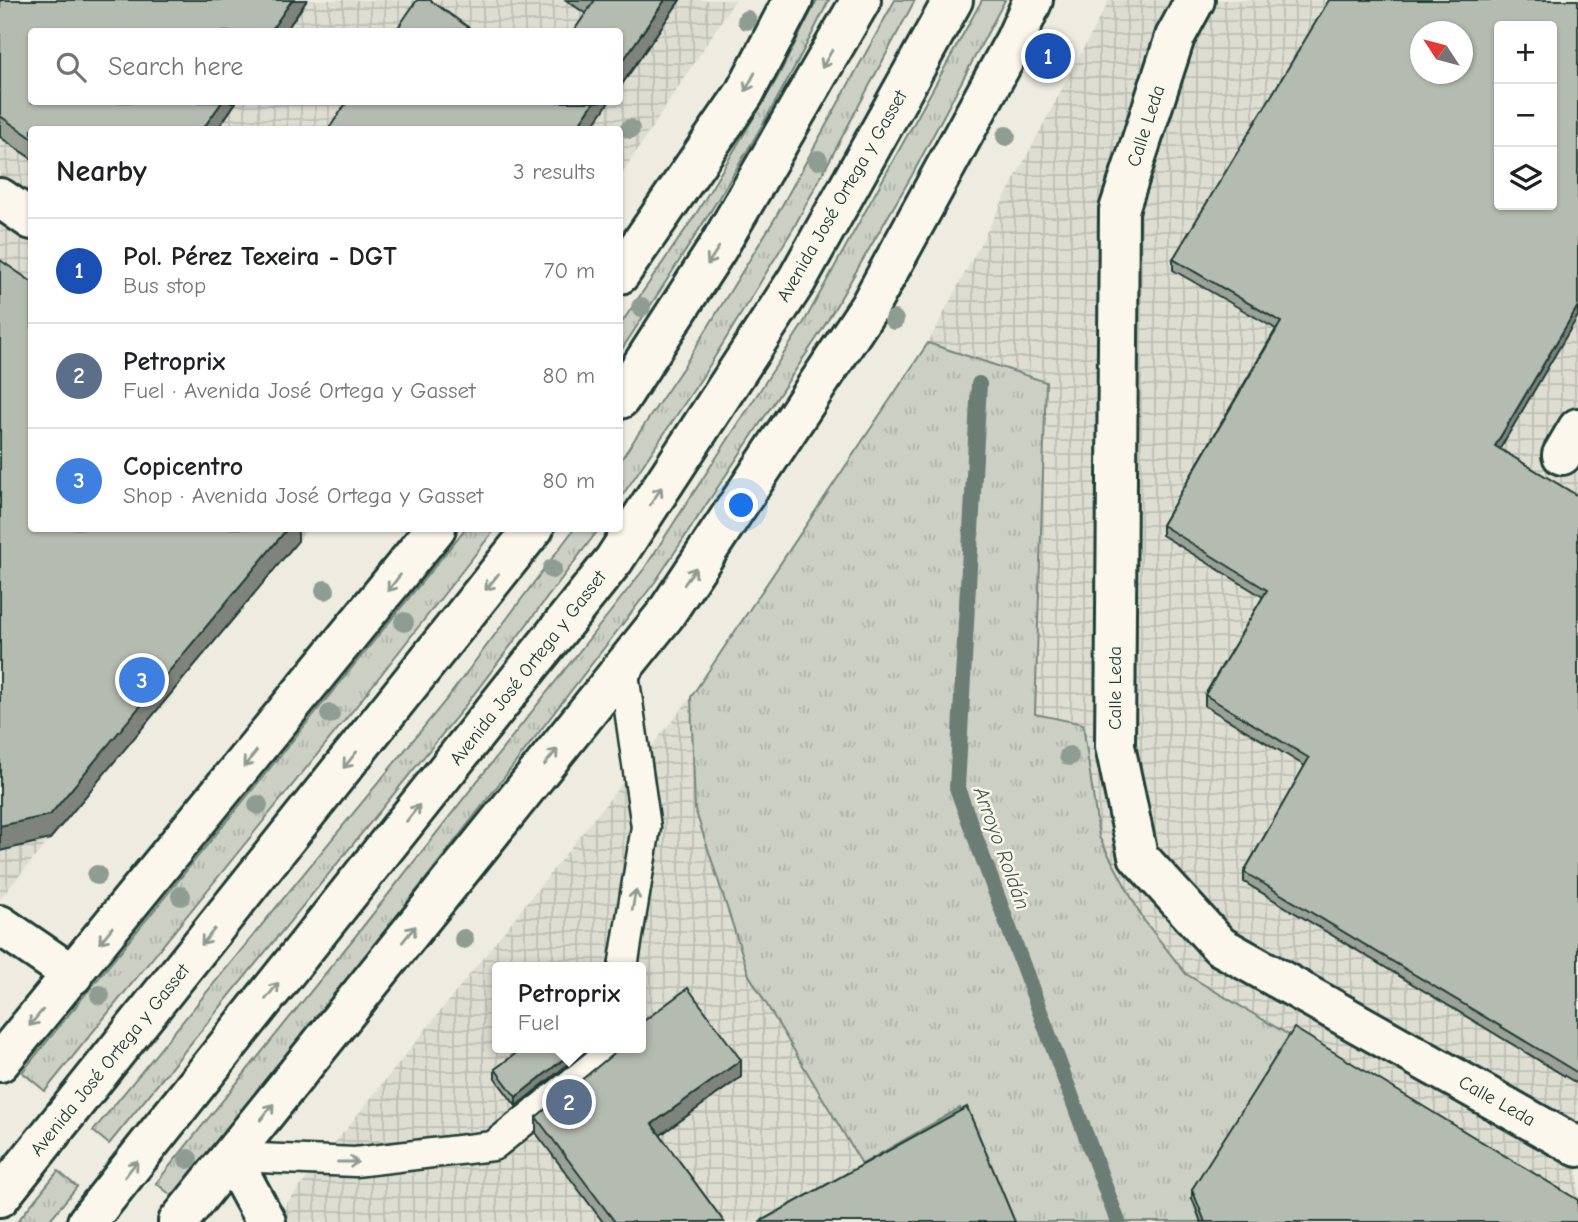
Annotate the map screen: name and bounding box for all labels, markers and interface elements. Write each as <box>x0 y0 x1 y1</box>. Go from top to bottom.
north arrow <box>1410 21 1473 84</box>
map controls <box>1494 21 1557 210</box>
button: + <box>1494 21 1557 84</box>
search box <box>28 28 623 105</box>
pin: 1 <box>1025 30 1071 82</box>
icon: search <box>52 48 90 86</box>
one-way arrow <box>820 49 834 69</box>
text: Search here <box>108 52 243 82</box>
one-way arrow <box>743 71 757 92</box>
street label: Calle Leda <box>1123 83 1169 169</box>
button: − <box>1494 84 1557 147</box>
street label: Avenida José Ortega y Gasset <box>772 86 912 306</box>
button: layers <box>1494 147 1557 210</box>
text: Nearby <box>56 154 147 189</box>
text: 3 results <box>513 158 595 185</box>
text: Pol. Pérez Texeira - DGT <box>123 242 397 272</box>
one-way arrow <box>706 246 720 265</box>
text: 1 <box>74 257 84 284</box>
text: 70 m <box>543 257 595 284</box>
text: Bus stop <box>123 272 206 299</box>
text: Petroprix <box>123 347 225 377</box>
text: 2 <box>73 362 85 389</box>
text: 80 m <box>542 362 595 389</box>
text: Fuel · Avenida José Ortega y Gasset <box>123 377 476 404</box>
text: Copicentro <box>123 452 243 482</box>
text: 3 <box>73 467 85 494</box>
text: 80 m <box>542 467 595 494</box>
text: Shop · Avenida José Ortega y Gasset <box>123 482 483 509</box>
one-way arrow <box>648 487 663 506</box>
your location <box>724 488 758 522</box>
street label: Avenida José Ortega y Gasset <box>445 566 611 770</box>
one-way arrow <box>683 567 697 587</box>
one-way arrow <box>386 573 401 591</box>
one-way arrow <box>485 573 500 591</box>
street label: Calle Leda <box>1104 646 1126 730</box>
pin: 3 <box>119 654 165 706</box>
one-way arrow <box>544 748 559 766</box>
one-way arrow <box>242 749 258 767</box>
one-way arrow <box>342 750 358 768</box>
water label: Arroyo Roldán <box>968 782 1035 913</box>
one-way arrow <box>406 804 421 822</box>
one-way arrow <box>628 889 641 912</box>
one-way arrow <box>98 925 113 943</box>
one-way arrow <box>402 926 417 944</box>
one-way arrow <box>200 928 216 946</box>
street label: Avenida José Ortega y Gasset <box>26 959 195 1160</box>
popup <box>492 962 646 1053</box>
text: Petroprix <box>518 979 620 1009</box>
one-way arrow <box>264 982 279 1001</box>
one-way arrow <box>29 1009 44 1027</box>
text: Fuel <box>518 1009 559 1036</box>
street label: Calle Leda <box>1455 1071 1539 1131</box>
pin: 2 <box>546 1076 592 1128</box>
one-way arrow <box>260 1103 275 1121</box>
one-way arrow <box>336 1155 359 1169</box>
one-way arrow <box>123 1161 138 1179</box>

